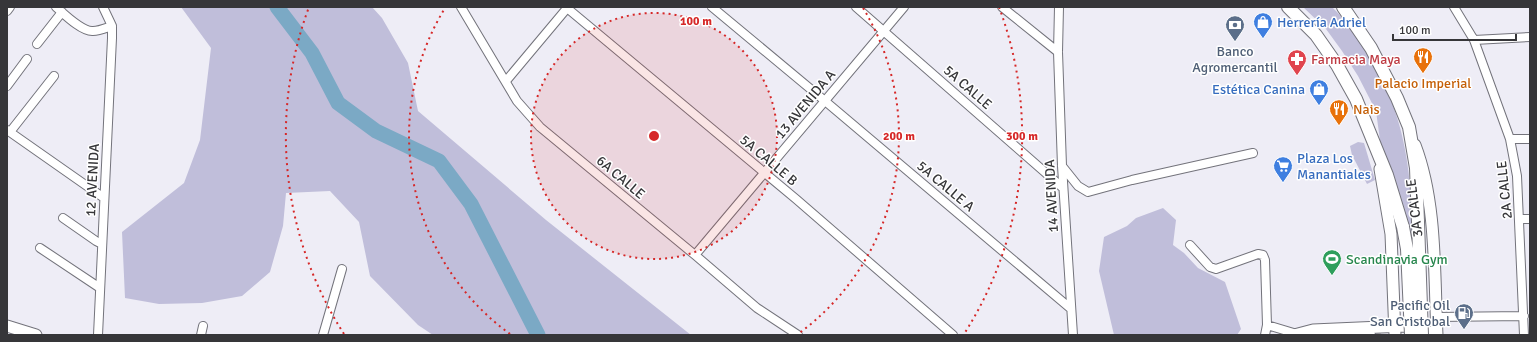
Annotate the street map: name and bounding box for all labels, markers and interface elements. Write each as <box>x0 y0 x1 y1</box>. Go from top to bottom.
shop icon: Herrería Adriel <box>1252 11 1274 39</box>
text: 100 m <box>680 14 712 29</box>
bank icon: Banco Agromercantil <box>1224 14 1246 42</box>
place label: Herrería Adriel <box>1277 14 1366 31</box>
scale bar <box>1393 16 1516 42</box>
text: 100 m <box>1399 23 1431 38</box>
place label: Banco Agromercantil <box>1192 43 1278 76</box>
restaurant icon: Palacio Imperial <box>1412 46 1434 74</box>
pharmacy icon: Farmacia Maya <box>1286 48 1308 76</box>
place label: Farmacia Maya <box>1311 51 1401 68</box>
street label: 5A CALLE <box>940 62 995 113</box>
street label: 13 AVENIDA A <box>772 66 839 142</box>
place label: Palacio Imperial <box>1375 75 1471 92</box>
shop icon: Estética Canina <box>1308 78 1330 106</box>
place label: Estética Canina <box>1212 81 1305 98</box>
restaurant icon: Nais <box>1328 98 1350 126</box>
place label: Nais <box>1353 101 1380 118</box>
centre of rings <box>647 129 661 143</box>
text: 200 m <box>883 129 915 144</box>
text: 300 m <box>1006 129 1038 144</box>
street label: 5A CALLE B <box>736 131 801 189</box>
street label: 12 AVENIDA <box>82 143 103 217</box>
place label: Plaza Los Manantiales <box>1297 150 1371 183</box>
street label: 6A CALLE <box>593 152 649 203</box>
supermarket icon: Plaza Los Manantiales <box>1272 155 1294 183</box>
street label: 5A CALLE A <box>913 157 978 216</box>
street label: 14 AVENIDA <box>1041 159 1062 233</box>
street label: 2A CALLE <box>1493 160 1516 220</box>
street label: 3A CALLE <box>1402 178 1426 238</box>
sports icon: Scandinavia Gym <box>1321 248 1343 276</box>
place label: Scandinavia Gym <box>1346 251 1448 268</box>
place label: Pacific Oil San Cristobal <box>1370 297 1450 330</box>
fuel station icon: Pacific Oil San Cristobal <box>1453 302 1475 330</box>

